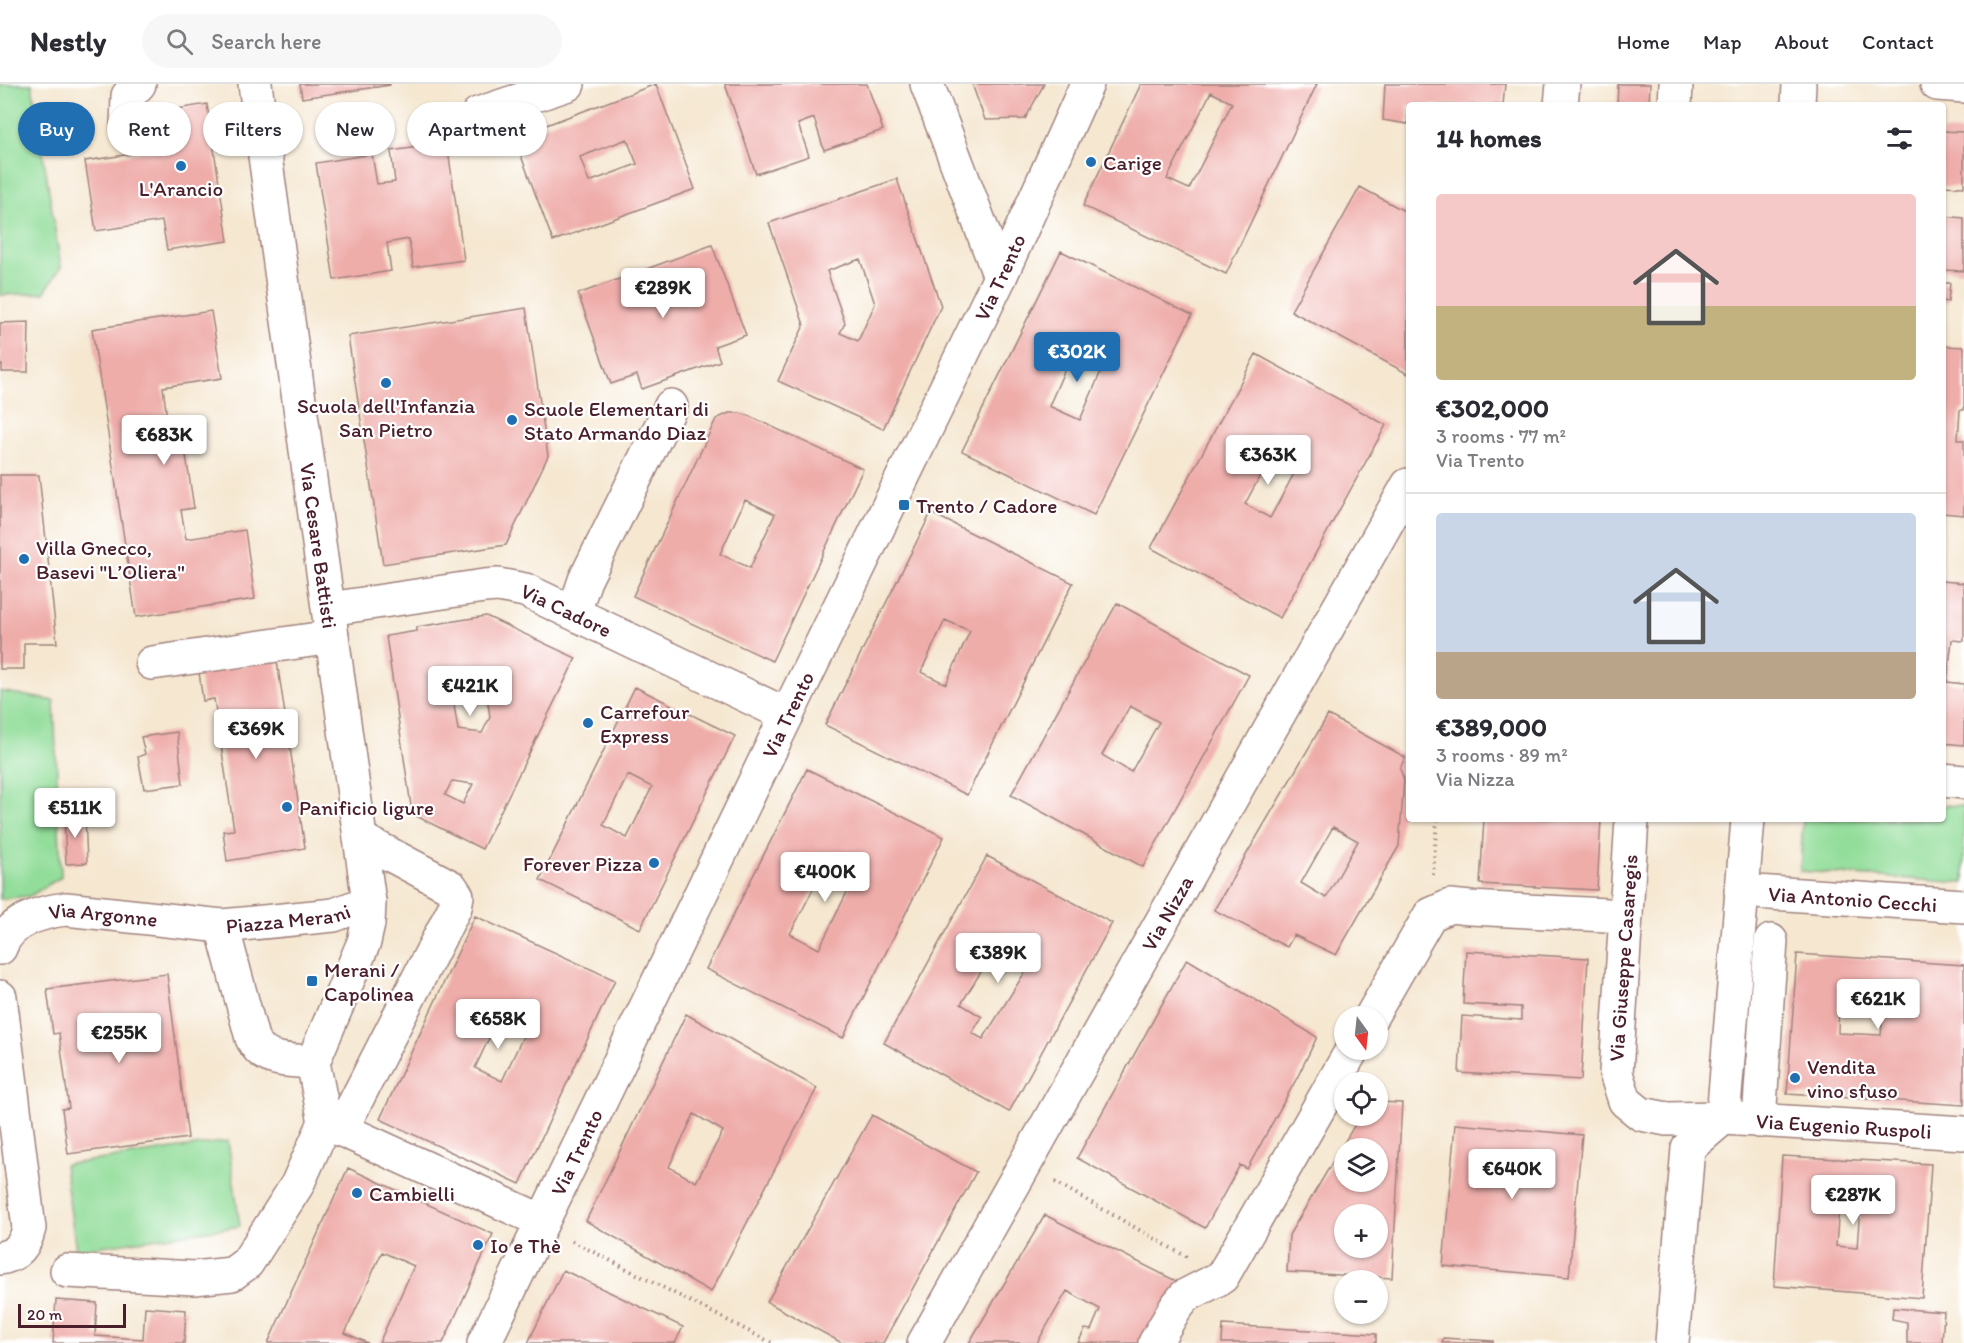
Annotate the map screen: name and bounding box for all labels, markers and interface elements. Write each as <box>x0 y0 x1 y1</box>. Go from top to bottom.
search box <box>142 14 562 68</box>
text: Nestly <box>30 24 106 58</box>
icon: search <box>163 25 196 58</box>
text: Search here <box>211 28 322 55</box>
text: Home <box>1617 29 1670 54</box>
text: Map <box>1703 29 1742 54</box>
text: About <box>1775 29 1829 54</box>
text: Contact <box>1862 29 1934 54</box>
chip: Buy <box>18 102 95 156</box>
chip: Rent <box>107 102 191 156</box>
chip: Filters <box>203 102 303 156</box>
chip: New <box>315 102 395 156</box>
chip: Apartment <box>407 102 547 156</box>
text: 14 homes <box>1436 122 1542 154</box>
icon: filters <box>1883 122 1916 155</box>
place label: Carige <box>1103 150 1162 175</box>
marker: Carige <box>1084 155 1098 169</box>
marker: L'Arancio <box>174 159 188 173</box>
place label: L'Arancio <box>139 176 223 201</box>
street label: Via Trento <box>968 230 1030 325</box>
icon: home <box>1622 233 1730 341</box>
pin: €289K <box>621 268 705 319</box>
text: €289K <box>635 275 691 299</box>
pin: €302K <box>1035 332 1119 383</box>
text: €302K <box>1048 339 1106 363</box>
marker: Scuola dell'Infanzia San Pietro <box>379 376 393 390</box>
text: €302,000 <box>1436 392 1549 424</box>
place label: Scuola dell'Infanzia San Pietro <box>297 393 475 442</box>
place label: Scuole Elementari di Stato Armando Diaz <box>524 396 709 445</box>
marker: Scuole Elementari di Stato Armando Diaz <box>505 413 519 427</box>
pin: €683K <box>122 415 206 466</box>
text: €683K <box>136 422 192 446</box>
text: 3 rooms · 77 m² <box>1436 424 1566 448</box>
pin: €363K <box>1226 435 1310 486</box>
text: €363K <box>1240 442 1296 466</box>
text: Via Trento <box>1436 448 1524 472</box>
street label: Via Cesare Battisti <box>295 461 343 630</box>
place label: Trento / Cadore <box>916 493 1057 518</box>
marker: Trento / Cadore <box>897 498 911 512</box>
place label: Villa Gnecco, Basevi "L’Oliera" <box>36 535 185 584</box>
marker: Villa Gnecco, Basevi "L’Oliera" <box>17 552 31 566</box>
icon: home <box>1622 552 1730 660</box>
street label: Via Cadore <box>517 577 616 642</box>
pin: €421K <box>428 666 512 717</box>
street label: Via Trento <box>756 667 819 762</box>
text: €421K <box>442 673 498 697</box>
place label: Carrefour Express <box>600 699 690 748</box>
pin: €369K <box>214 709 298 760</box>
text: €389,000 <box>1436 711 1547 743</box>
text: €369K <box>228 716 284 740</box>
marker: Carrefour Express <box>581 716 595 730</box>
text: 3 rooms · 89 m² <box>1436 743 1568 767</box>
text: Via Nizza <box>1436 767 1515 791</box>
pin: €511K <box>33 788 117 839</box>
text: €511K <box>48 795 102 819</box>
place label: Panificio ligure <box>299 795 434 820</box>
marker: Panificio ligure <box>280 800 294 814</box>
place label: Forever Pizza <box>523 851 642 876</box>
pin: €400K <box>783 852 867 903</box>
street label: Via Giuseppe Casaregis <box>1603 854 1643 1062</box>
marker: Forever Pizza <box>647 856 661 870</box>
text: €400K <box>795 859 855 883</box>
street label: Via Nizza <box>1136 871 1198 955</box>
street label: Via Antonio Cecchi <box>1768 880 1938 917</box>
street label: Via Argonne <box>46 897 159 931</box>
street label: Piazza Merani <box>224 898 354 938</box>
pin: €389K <box>956 933 1040 984</box>
text: €389K <box>970 940 1026 964</box>
place label: Merani / Capolinea <box>324 957 414 1006</box>
marker: Merani / Capolinea <box>305 974 319 988</box>
pin: €621K <box>1836 979 1920 1030</box>
text: €621K <box>1851 986 1905 1010</box>
pin: €658K <box>456 999 540 1050</box>
text: €658K <box>470 1006 526 1030</box>
north arrow <box>1334 1006 1388 1060</box>
map controls <box>1334 1006 1388 1324</box>
pin: €255K <box>77 1013 161 1064</box>
text: €255K <box>91 1020 147 1044</box>
place label: Vendita vino sfuso <box>1807 1054 1898 1103</box>
marker: Vendita vino sfuso <box>1788 1071 1802 1085</box>
button: locate <box>1334 1072 1388 1126</box>
street label: Via Trento <box>545 1105 608 1199</box>
street label: Via Eugenio Ruspoli <box>1755 1108 1932 1143</box>
button: layers <box>1334 1138 1388 1192</box>
pin: €640K <box>1470 1149 1554 1200</box>
text: €640K <box>1482 1156 1542 1180</box>
pin: €287K <box>1811 1175 1895 1226</box>
place label: Cambielli <box>369 1181 455 1206</box>
text: €287K <box>1825 1182 1881 1206</box>
marker: Cambielli <box>350 1186 364 1200</box>
button: + <box>1334 1204 1388 1258</box>
place label: Io e Thè <box>490 1233 561 1258</box>
marker: Io e Thè <box>471 1238 485 1252</box>
button: − <box>1334 1270 1388 1324</box>
scale bar <box>18 1301 126 1328</box>
text: 20 m <box>27 1305 62 1324</box>

